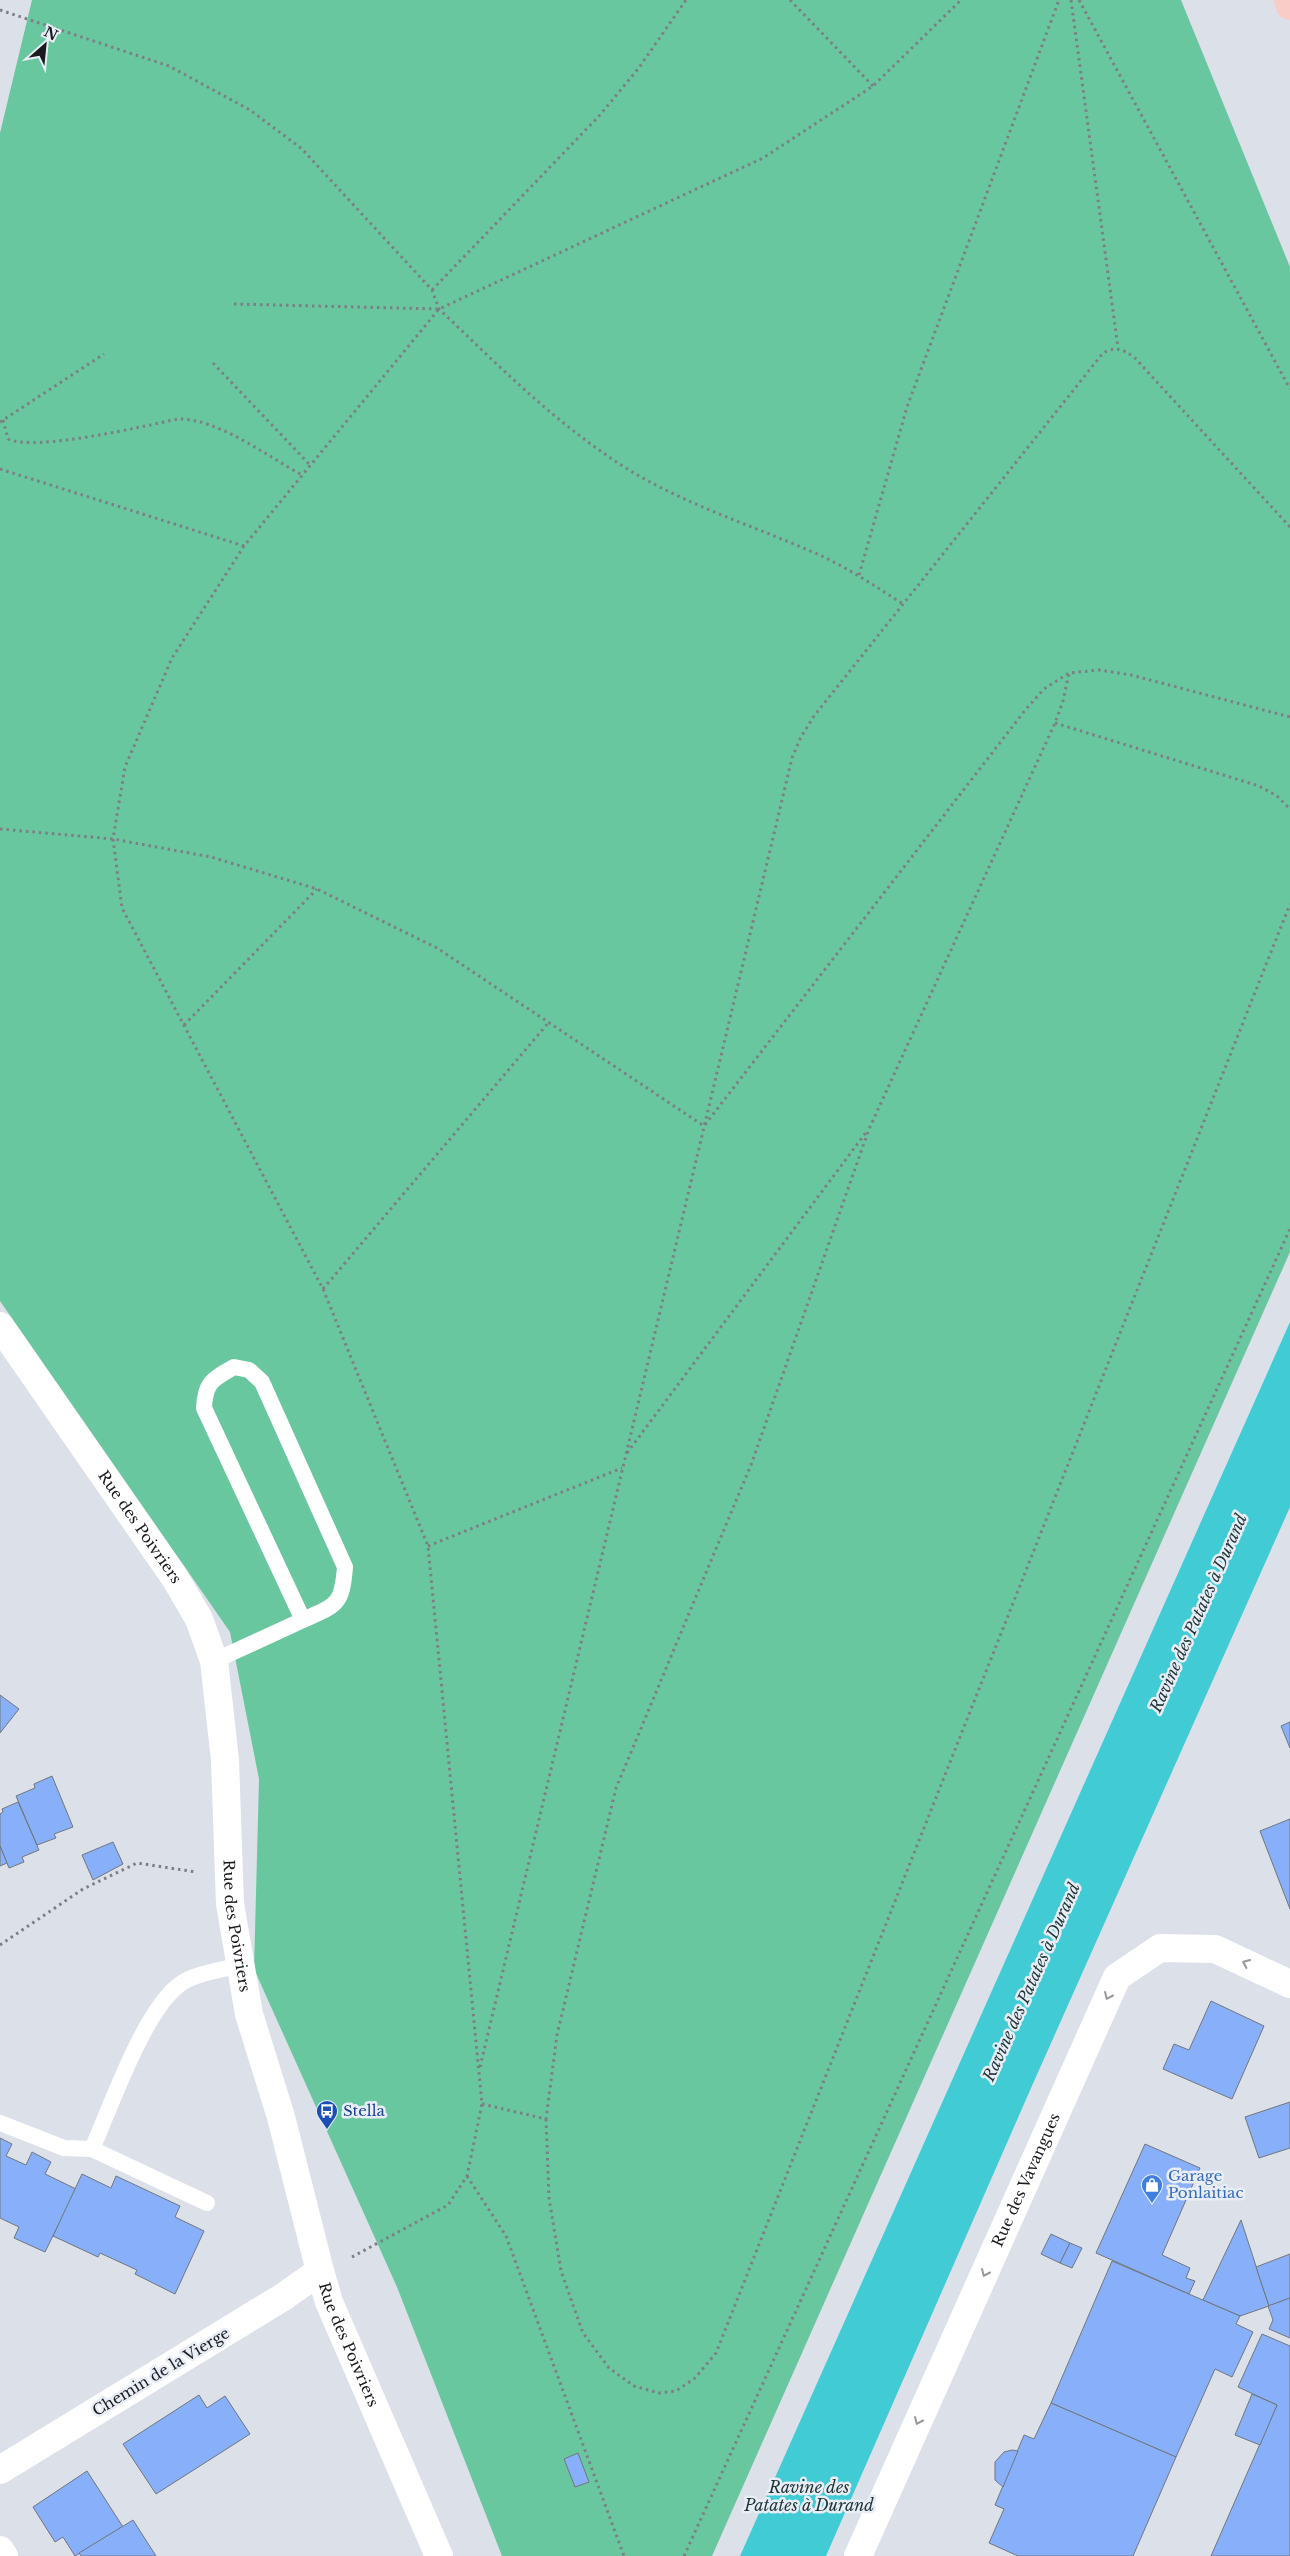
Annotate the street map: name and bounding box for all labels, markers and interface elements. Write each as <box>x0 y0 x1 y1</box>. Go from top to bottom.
north arrow <box>20 20 70 70</box>
text: N <box>41 22 61 44</box>
street label: Rue des Poivriers <box>94 1467 186 1587</box>
water label: Ravine des Patates à Durand <box>1145 1510 1251 1716</box>
street label: Rue des Poivriers <box>219 1859 255 1994</box>
water label: Ravine des Patates à Durand <box>978 1879 1084 2085</box>
one-way arrow <box>1242 1959 1251 1969</box>
one-way arrow <box>1104 1991 1114 2000</box>
bus stop icon: Stella <box>315 2099 339 2130</box>
place label: Stella <box>343 2101 386 2120</box>
street label: Rue des Vavangues <box>988 2110 1064 2250</box>
place label: Garage Ponlaitiac <box>1168 2166 1243 2202</box>
shop icon: Garage Ponlaitiac <box>1140 2173 1164 2204</box>
one-way arrow <box>980 2268 991 2277</box>
street label: Rue des Poivriers <box>315 2280 383 2410</box>
street label: Chemin de la Vierge <box>89 2323 233 2420</box>
one-way arrow <box>914 2416 925 2425</box>
water label: Ravine des Patates à Durand <box>743 2477 874 2515</box>

